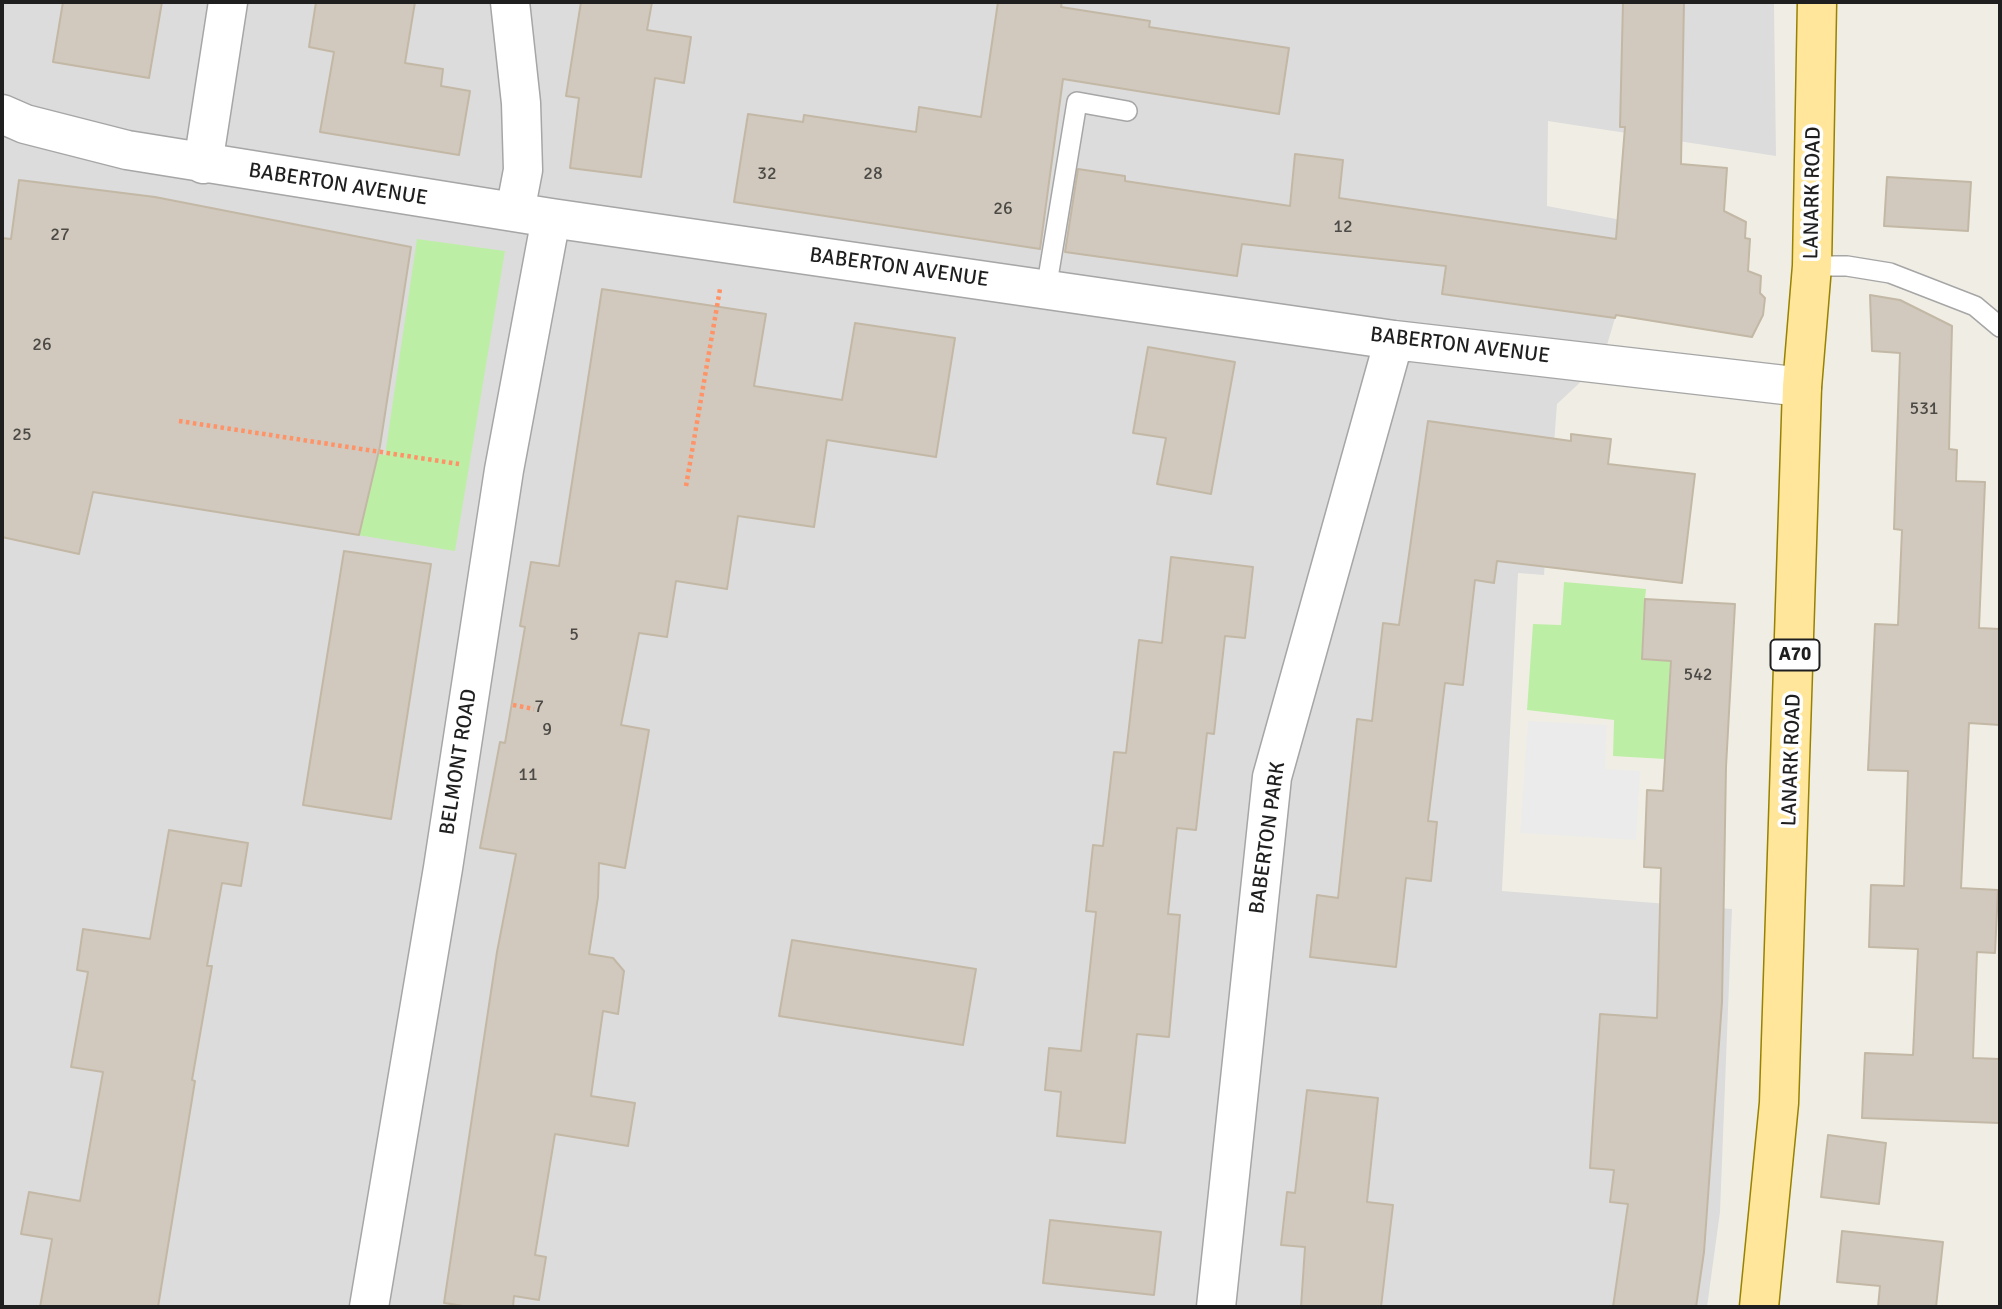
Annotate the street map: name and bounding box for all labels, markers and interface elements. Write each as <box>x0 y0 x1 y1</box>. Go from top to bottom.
street label: LANARK ROAD <box>1799 126 1827 260</box>
street label: BABERTON AVENUE <box>247 158 429 212</box>
house number: 32 <box>757 163 777 185</box>
house number: 28 <box>863 163 883 185</box>
house number: 26 <box>993 198 1013 220</box>
house number: 12 <box>1333 216 1353 238</box>
house number: 27 <box>50 224 70 246</box>
street label: BABERTON AVENUE <box>808 243 990 293</box>
street label: BABERTON AVENUE <box>1369 322 1551 370</box>
house number: 26 <box>32 334 52 356</box>
house number: 531 <box>1909 398 1939 420</box>
house number: 25 <box>12 424 32 446</box>
house number: 5 <box>569 624 579 646</box>
road number: A70 <box>1770 640 1820 670</box>
house number: 542 <box>1683 664 1713 686</box>
street label: BELMONT ROAD <box>435 687 483 837</box>
street label: LANARK ROAD <box>1777 693 1807 827</box>
house number: 7 <box>534 696 544 718</box>
house number: 9 <box>542 719 552 741</box>
street label: BABERTON PARK <box>1245 760 1291 916</box>
house number: 11 <box>518 764 538 786</box>

